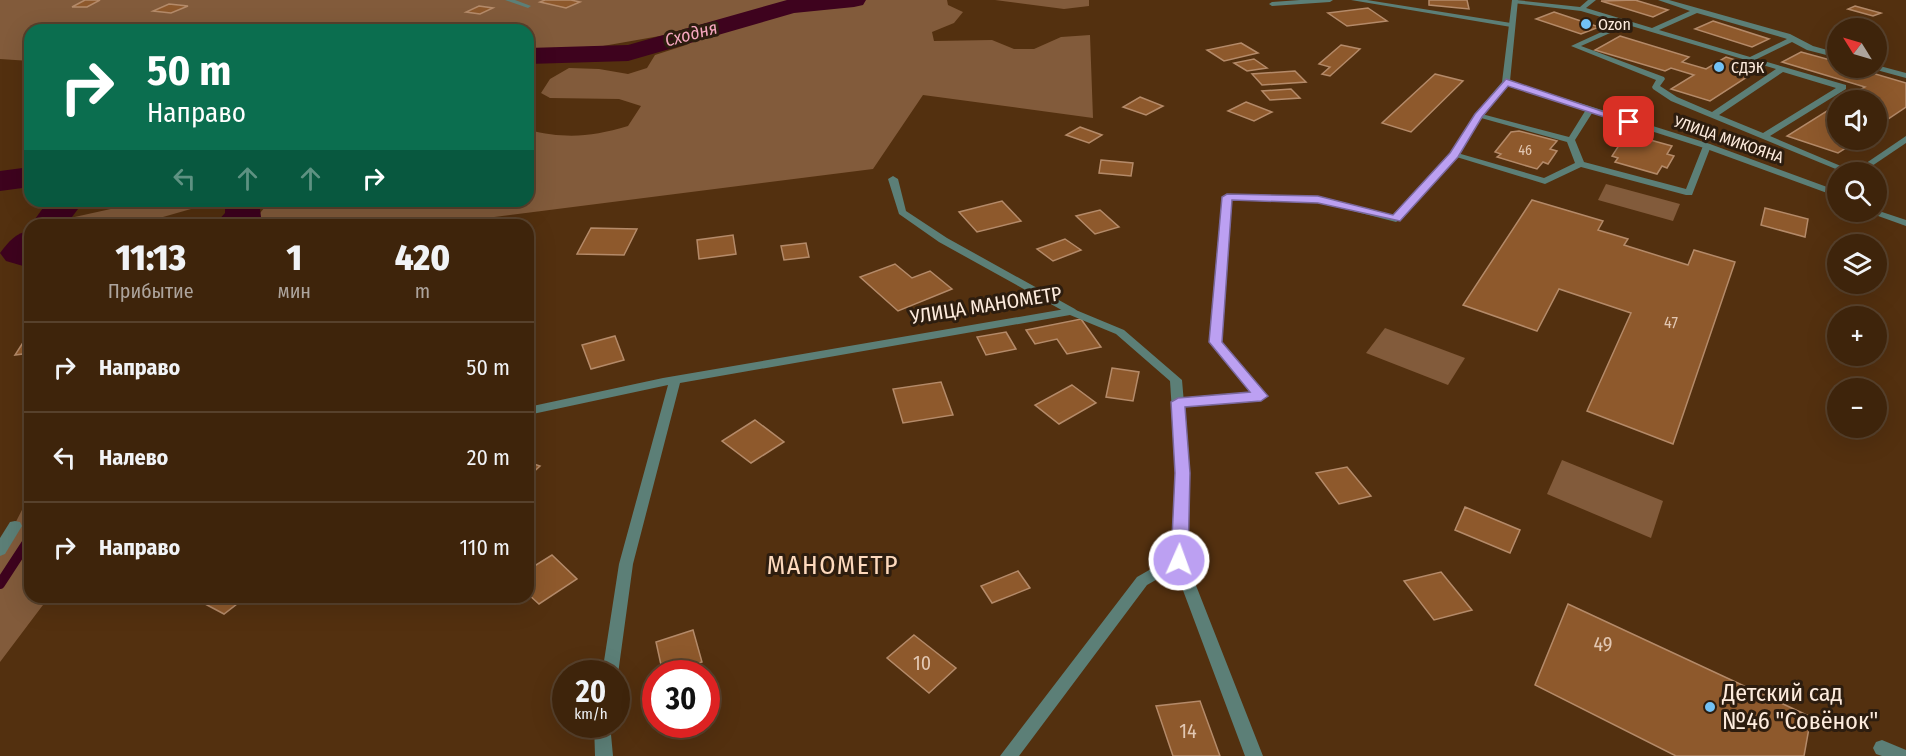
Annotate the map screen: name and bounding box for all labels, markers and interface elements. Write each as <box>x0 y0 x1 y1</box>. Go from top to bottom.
place label: Ozon <box>1598 15 1631 34</box>
water label: Сходня <box>662 16 720 52</box>
marker: Ozon <box>1579 17 1593 31</box>
north arrow <box>1827 18 1887 78</box>
map controls <box>1827 18 1887 438</box>
text: 50 m <box>147 46 231 96</box>
icon: right <box>48 48 126 126</box>
place label: СДЭК <box>1731 58 1765 77</box>
marker: СДЭК <box>1712 60 1726 74</box>
button: sound <box>1827 90 1887 150</box>
pin <box>1603 96 1654 147</box>
text: Направо <box>147 97 246 129</box>
icon: arrive <box>1612 105 1645 138</box>
street label: УЛИЦА МИКОЯНА <box>1671 111 1787 167</box>
house number: 46 <box>1518 142 1532 159</box>
icon: left <box>168 162 201 195</box>
icon: ahead <box>231 162 264 195</box>
icon: ahead <box>294 162 327 195</box>
icon: right <box>357 162 390 195</box>
button: search <box>1827 162 1887 222</box>
button: layers <box>1827 234 1887 294</box>
text: 11:13 <box>115 236 186 280</box>
text: 1 <box>286 236 302 280</box>
text: 420 <box>395 236 450 280</box>
text: Прибытие <box>108 279 194 303</box>
text: мин <box>277 279 311 303</box>
text: m <box>415 279 430 303</box>
street label: УЛИЦА МАНОМЕТР <box>908 281 1063 329</box>
button: + <box>1827 306 1887 366</box>
house number: 47 <box>1664 313 1678 332</box>
icon: right <box>48 351 81 384</box>
text: Направо <box>99 354 180 381</box>
text: 50 m <box>466 354 510 381</box>
button: − <box>1827 378 1887 438</box>
icon: left <box>48 441 81 474</box>
text: Налево <box>99 444 168 471</box>
text: 20 m <box>467 444 510 471</box>
position arrow <box>1147 528 1211 592</box>
icon: right <box>48 531 81 564</box>
text: Направо <box>99 534 180 561</box>
text: 110 m <box>460 534 510 561</box>
district label: МАНОМЕТР <box>767 550 899 581</box>
house number: 49 <box>1593 632 1613 656</box>
house number: 10 <box>913 651 931 675</box>
speed limit sign: 30 <box>642 660 720 738</box>
text: 20 <box>576 674 606 710</box>
place label: Детский сад №46 "Совёнок" <box>1721 679 1878 735</box>
marker: Детский сад №46 "Совёнок" <box>1703 700 1717 714</box>
text: km/h <box>574 705 608 723</box>
house number: 14 <box>1179 719 1197 743</box>

